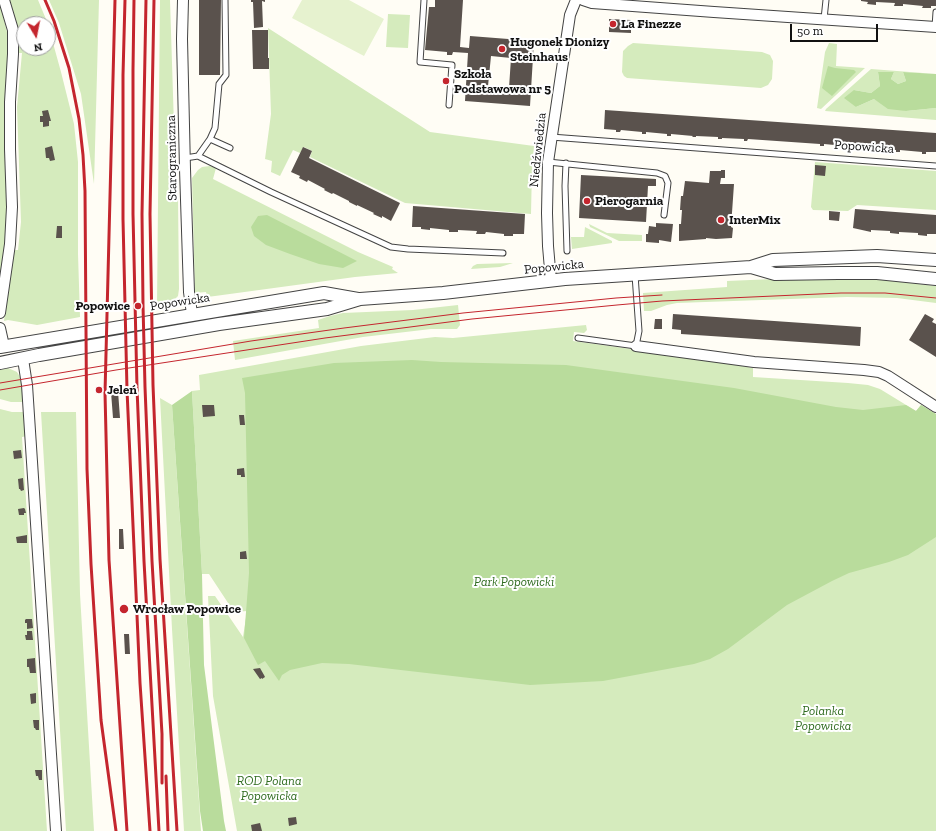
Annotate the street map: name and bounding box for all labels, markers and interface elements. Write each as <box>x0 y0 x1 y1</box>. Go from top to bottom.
north arrow <box>16 16 56 56</box>
place label: La Finezze <box>621 16 681 32</box>
scale bar <box>792 16 880 42</box>
marker: La Finezze <box>608 19 618 29</box>
text: 50 m <box>797 24 823 38</box>
place label: Hugonek Dionizy Steinhaus <box>510 34 609 65</box>
text: N <box>33 40 43 54</box>
marker: Hugonek Dionizy Steinhaus <box>497 44 507 54</box>
place label: Szkoła Podstawowa nr 5 <box>454 66 551 97</box>
marker: Szkoła Podstawowa nr 5 <box>441 76 451 86</box>
street label: Niedźwiedzia <box>526 112 550 188</box>
street label: Starograniczna <box>163 115 181 201</box>
street label: Popowicka <box>833 137 895 157</box>
place label: Pierogarnia <box>595 193 663 209</box>
marker: Pierogarnia <box>582 196 592 206</box>
place label: InterMix <box>729 212 780 228</box>
marker: InterMix <box>716 215 726 225</box>
street label: Popowicka <box>523 256 585 278</box>
street label: Popowicka <box>149 290 211 314</box>
place label: Popowice <box>75 298 130 314</box>
marker: Popowice <box>133 301 143 311</box>
place label: Jeleń <box>107 382 137 398</box>
marker: Jeleń <box>94 385 104 395</box>
park label: Park Popowicki <box>474 574 554 590</box>
place label: Wrocław Popowice <box>133 601 241 617</box>
marker: Wrocław Popowice <box>118 603 130 615</box>
park label: Polanka Popowicka <box>795 703 851 734</box>
park label: ROD Polana Popowicka <box>237 773 301 804</box>

